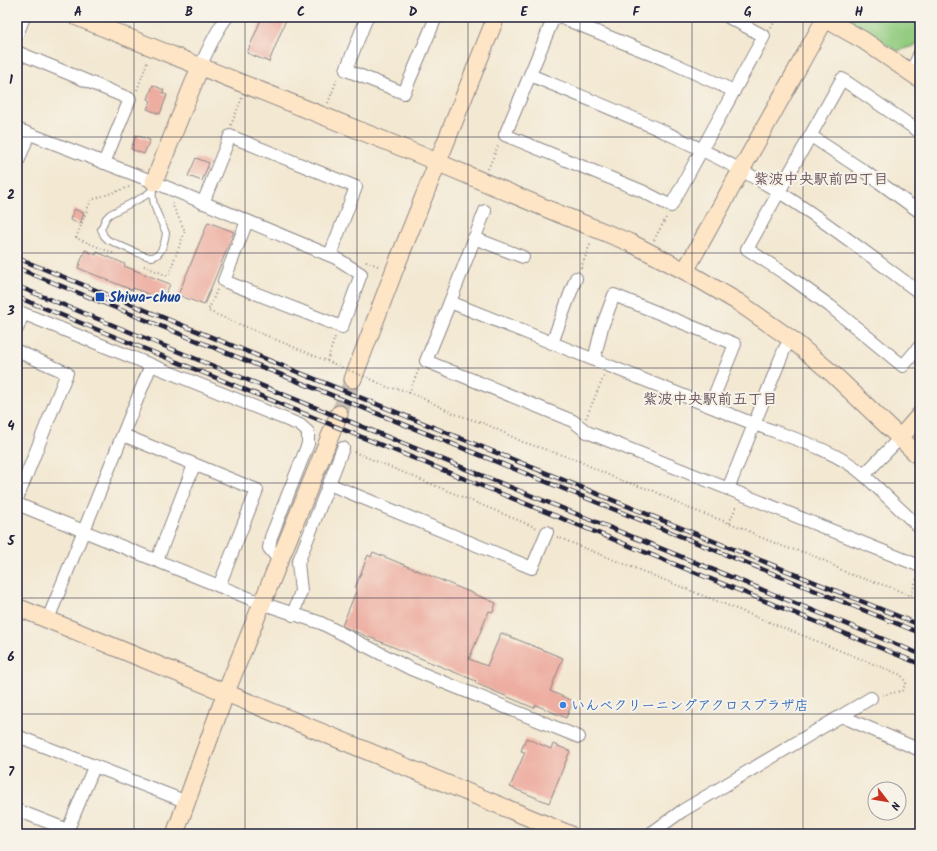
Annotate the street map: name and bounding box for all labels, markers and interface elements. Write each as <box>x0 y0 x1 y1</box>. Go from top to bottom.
text: A <box>74 2 82 23</box>
text: B <box>185 2 193 23</box>
text: C <box>297 2 305 23</box>
text: D <box>409 2 418 23</box>
text: E <box>520 2 528 23</box>
text: F <box>632 2 640 23</box>
text: G <box>744 2 752 23</box>
text: H <box>855 2 864 23</box>
text: 1 <box>9 70 13 91</box>
district label: 紫波中央駅前四丁目 <box>753 168 889 192</box>
text: 2 <box>7 185 15 206</box>
place label: Shiwa-chuo <box>109 287 181 309</box>
marker: Shiwa-chuo <box>94 291 106 303</box>
text: 3 <box>6 301 15 322</box>
district label: 紫波中央駅前五丁目 <box>642 388 778 412</box>
text: 4 <box>7 416 15 437</box>
text: 5 <box>7 531 16 552</box>
text: 6 <box>7 647 15 668</box>
place label: いんべクリーニングアクロスプラザ店 <box>571 695 808 717</box>
marker: いんべクリーニングアクロスプラザ店 <box>558 700 568 710</box>
text: 7 <box>8 762 15 783</box>
north arrow <box>867 781 907 821</box>
text: N <box>885 798 904 813</box>

